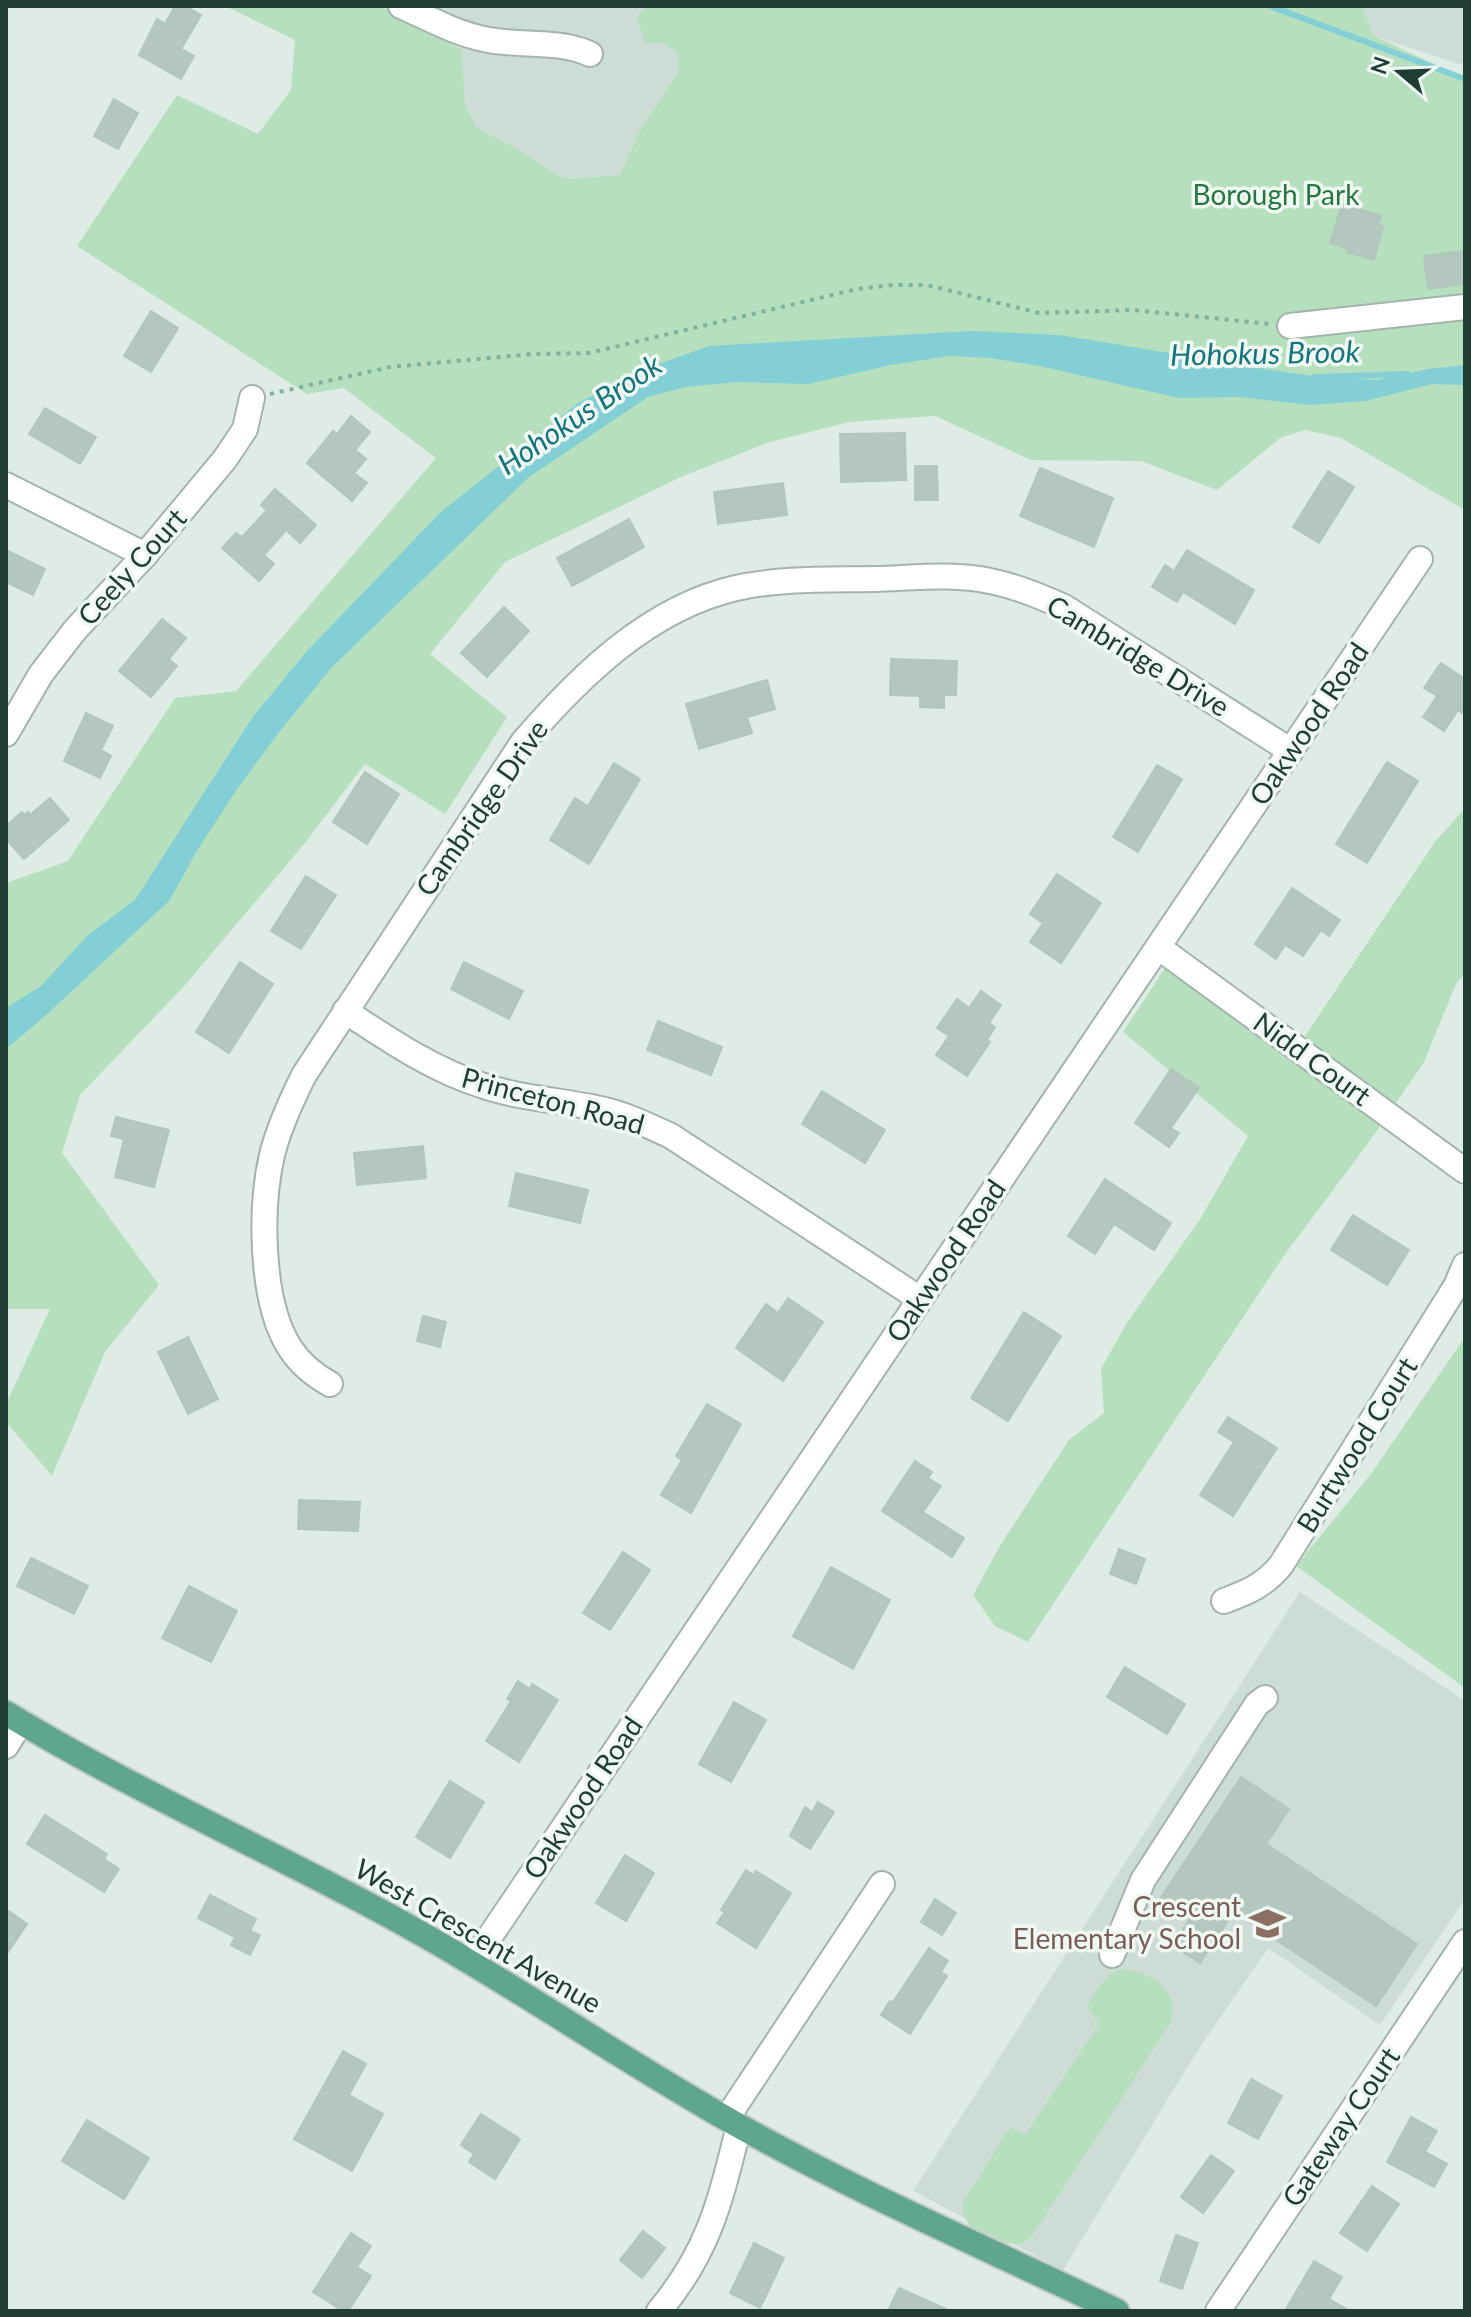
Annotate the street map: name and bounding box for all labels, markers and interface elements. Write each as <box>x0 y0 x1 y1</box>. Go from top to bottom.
north arrow <box>1359 32 1439 112</box>
text: N <box>1364 53 1395 78</box>
park label: Borough Park <box>1193 177 1360 211</box>
water label: Hohokus Brook <box>1170 332 1361 372</box>
water label: Hohokus Brook <box>490 345 668 481</box>
street label: Ceely Court <box>70 501 193 632</box>
street label: Cambridge Drive <box>1041 587 1236 723</box>
street label: Oakwood Road <box>1241 636 1375 811</box>
street label: Cambridge Drive <box>408 713 554 902</box>
street label: Nidd Court <box>1247 1004 1378 1112</box>
street label: Princeton Road <box>458 1059 648 1141</box>
street label: Oakwood Road <box>878 1173 1012 1348</box>
street label: Burtwood Court <box>1289 1351 1424 1538</box>
street label: Oakwood Road <box>515 1710 649 1885</box>
street label: West Crescent Avenue <box>349 1851 608 2020</box>
place label: Crescent Elementary School <box>1013 1889 1241 1955</box>
school or university icon: Crescent Elementary School <box>1248 1904 1286 1942</box>
street label: Gateway Court <box>1274 2040 1406 2213</box>

